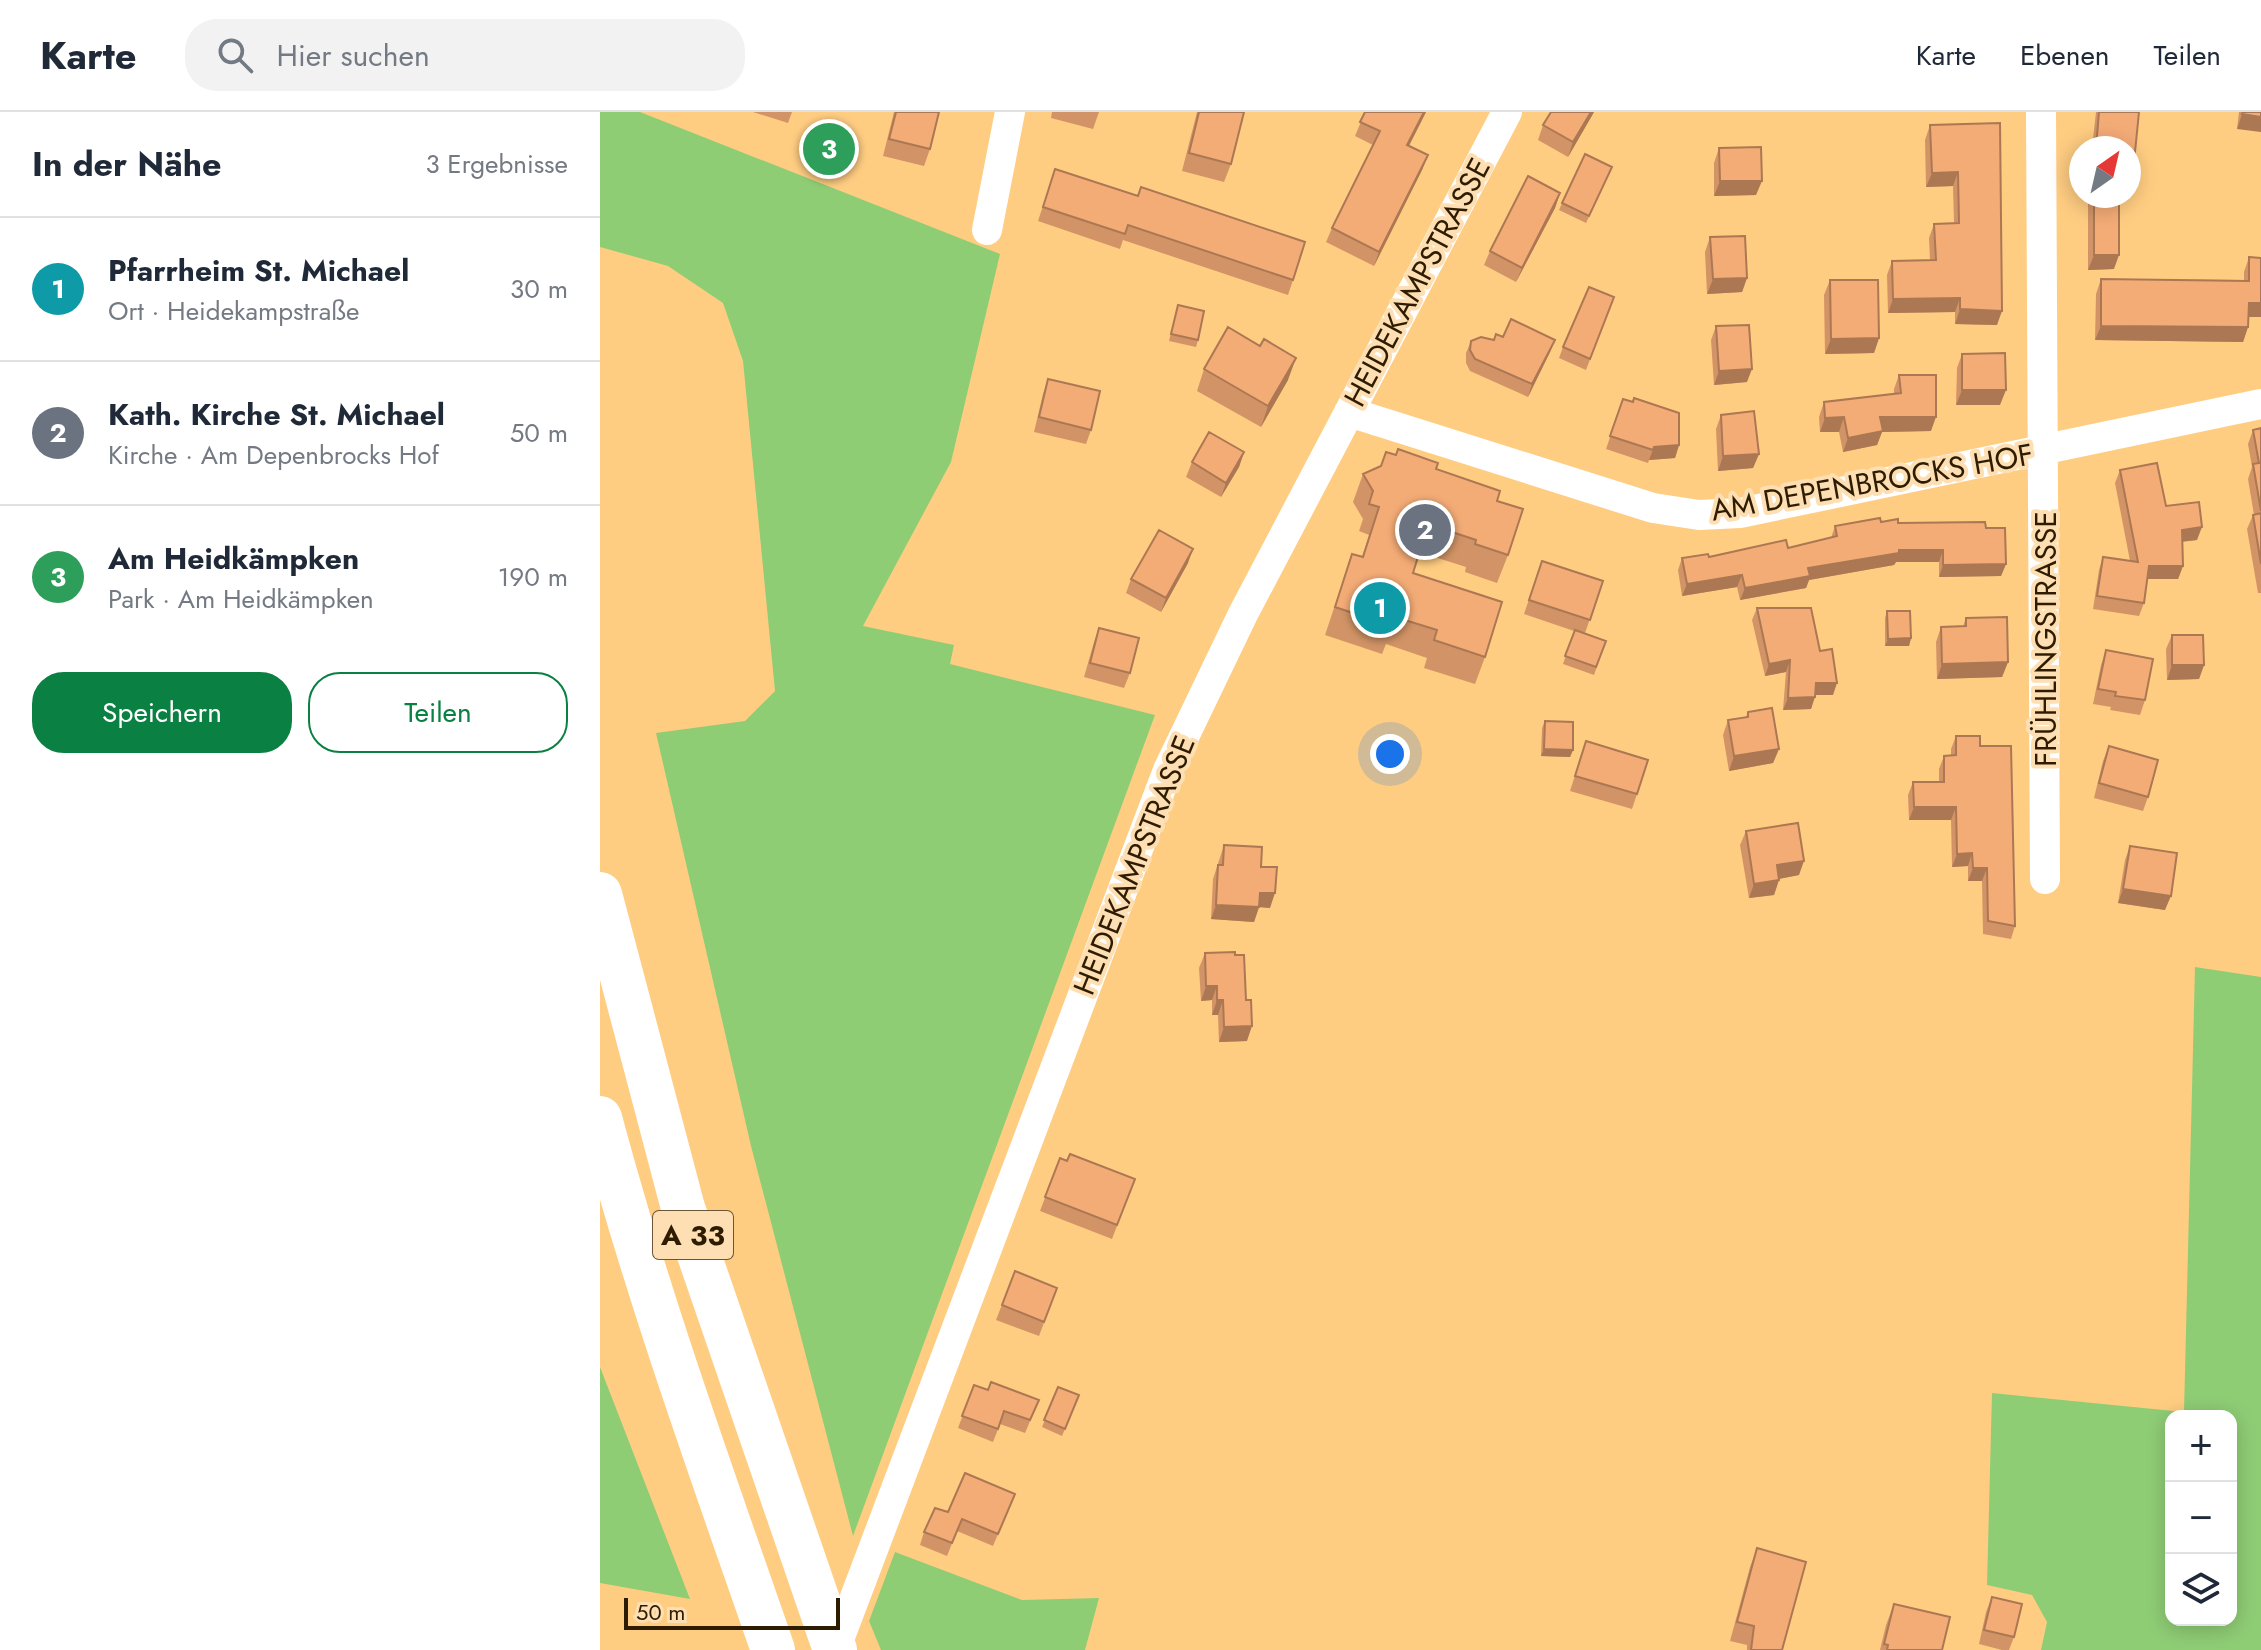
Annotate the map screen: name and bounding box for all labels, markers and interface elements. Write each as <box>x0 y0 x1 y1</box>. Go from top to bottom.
search box <box>185 19 745 91</box>
text: Karte <box>40 28 137 83</box>
icon: search <box>213 33 257 77</box>
text: Hier suchen <box>277 34 430 77</box>
text: Karte <box>1916 35 1976 76</box>
text: Ebenen <box>2020 35 2110 76</box>
text: Teilen <box>2154 35 2221 76</box>
pin: 3 <box>803 119 855 179</box>
north arrow <box>2069 136 2141 208</box>
text: In der Nähe <box>32 140 222 189</box>
text: 3 Ergebnisse <box>425 145 568 183</box>
street label: HEIDEKAMPSTRASSE <box>1333 150 1501 414</box>
text: Pfarrheim St. Michael <box>108 249 409 292</box>
text: 1 <box>51 270 65 308</box>
text: 30 m <box>510 270 568 308</box>
text: Ort · Heidekampstraße <box>108 292 359 330</box>
text: Kath. Kirche St. Michael <box>108 393 445 436</box>
text: 2 <box>49 414 67 452</box>
text: 50 m <box>510 414 568 452</box>
street label: AM DEPENBROCKS HOF <box>1707 432 2037 532</box>
text: Kirche · Am Depenbrocks Hof <box>108 436 439 474</box>
pin: 2 <box>1399 500 1451 560</box>
street label: FRÜHLINGSTRASSE <box>2024 511 2067 767</box>
text: Am Heidkämpken <box>108 537 359 580</box>
text: 3 <box>50 558 66 596</box>
text: 190 m <box>498 558 568 596</box>
pin: 1 <box>1354 578 1406 638</box>
text: Park · Am Heidkämpken <box>108 580 374 618</box>
button: Speichern <box>32 672 292 753</box>
button: Teilen <box>308 672 568 753</box>
street label: HEIDEKAMPSTRASSE <box>1062 729 1206 1001</box>
your location <box>1370 734 1410 774</box>
road number: A 33 <box>653 1211 733 1259</box>
map controls <box>2165 1410 2237 1626</box>
button: + <box>2165 1410 2237 1482</box>
button: − <box>2165 1482 2237 1554</box>
button: layers <box>2165 1554 2237 1626</box>
scale bar <box>624 1594 840 1630</box>
text: 50 m <box>636 1596 685 1628</box>

